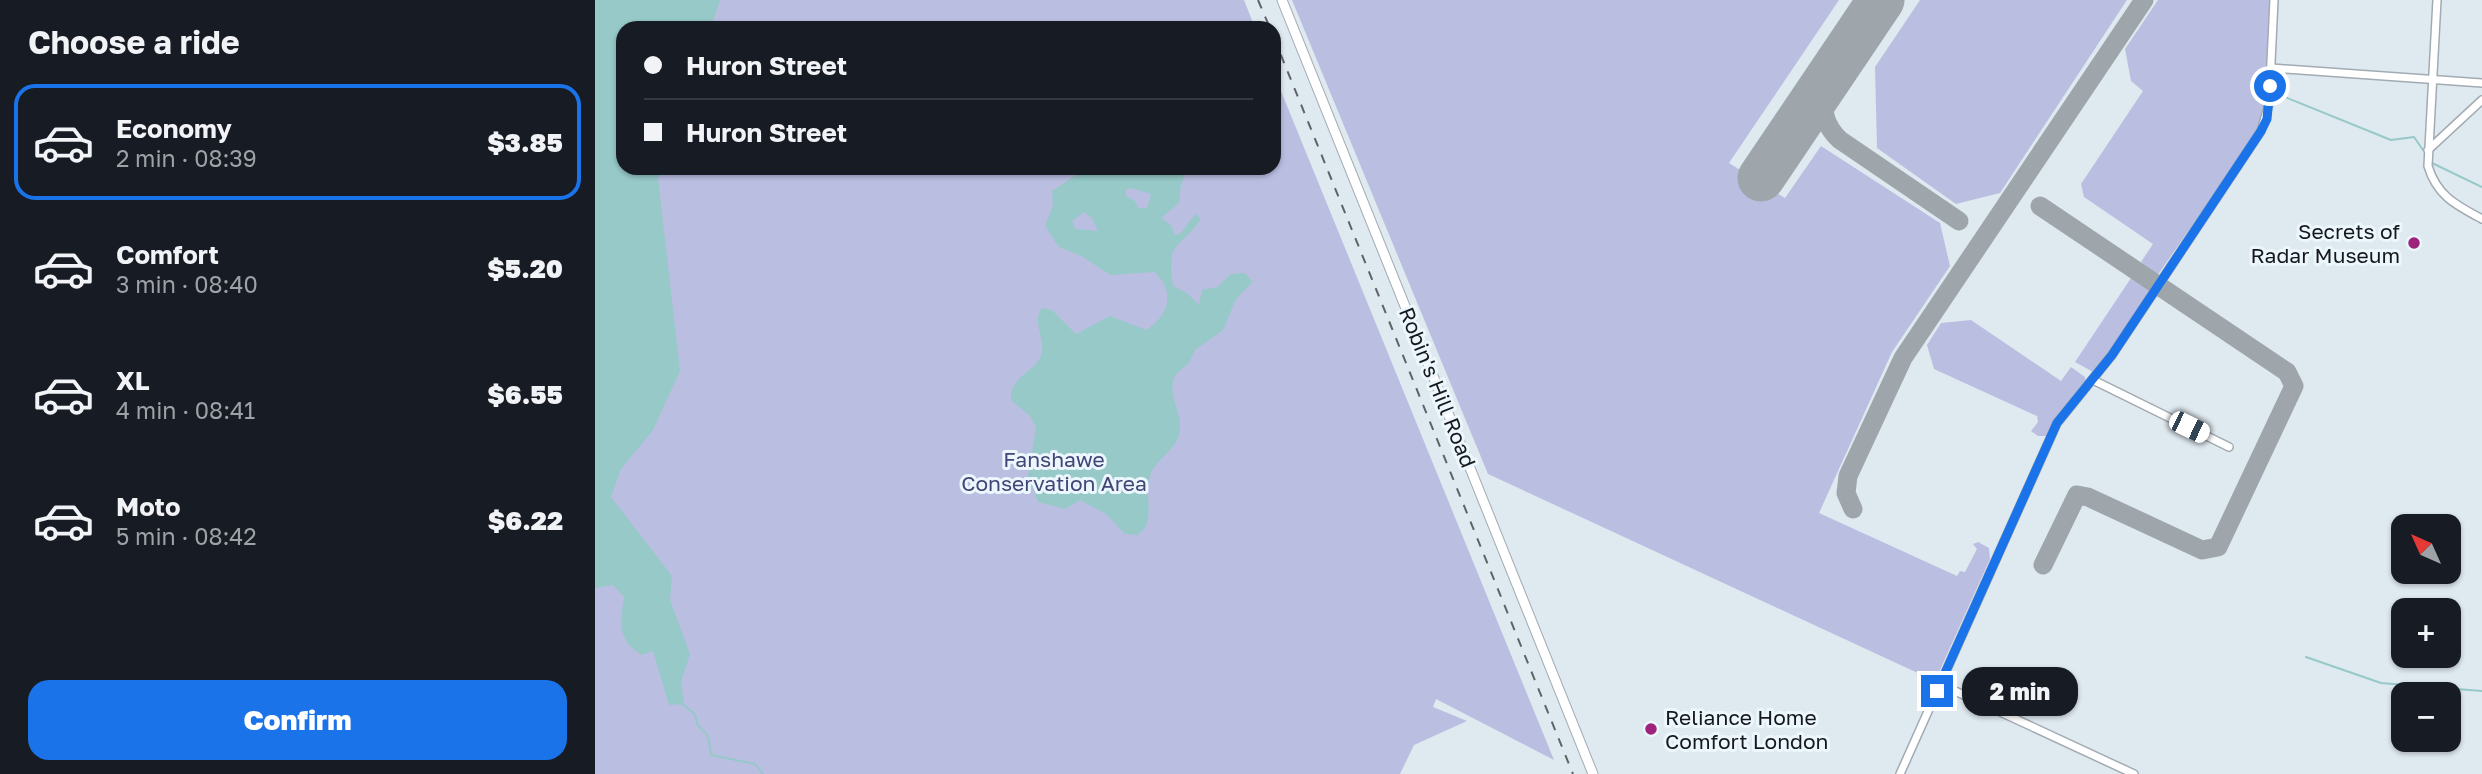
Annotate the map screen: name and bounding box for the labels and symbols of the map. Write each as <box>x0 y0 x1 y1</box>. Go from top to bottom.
route start <box>2254 70 2286 102</box>
place label: Secrets of Radar Museum <box>2250 218 2400 268</box>
marker: Secrets of Radar Museum <box>2406 235 2422 251</box>
street label: Robin's Hill Road <box>1394 303 1482 471</box>
car <box>2166 408 2213 446</box>
park label: Fanshawe Conservation Area <box>961 446 1147 496</box>
north arrow <box>2391 514 2461 584</box>
callout: 2 min <box>1961 666 2077 716</box>
route end <box>1921 675 1953 707</box>
place label: Reliance Home Comfort London <box>1665 704 1828 754</box>
marker: Reliance Home Comfort London <box>1643 721 1659 737</box>

